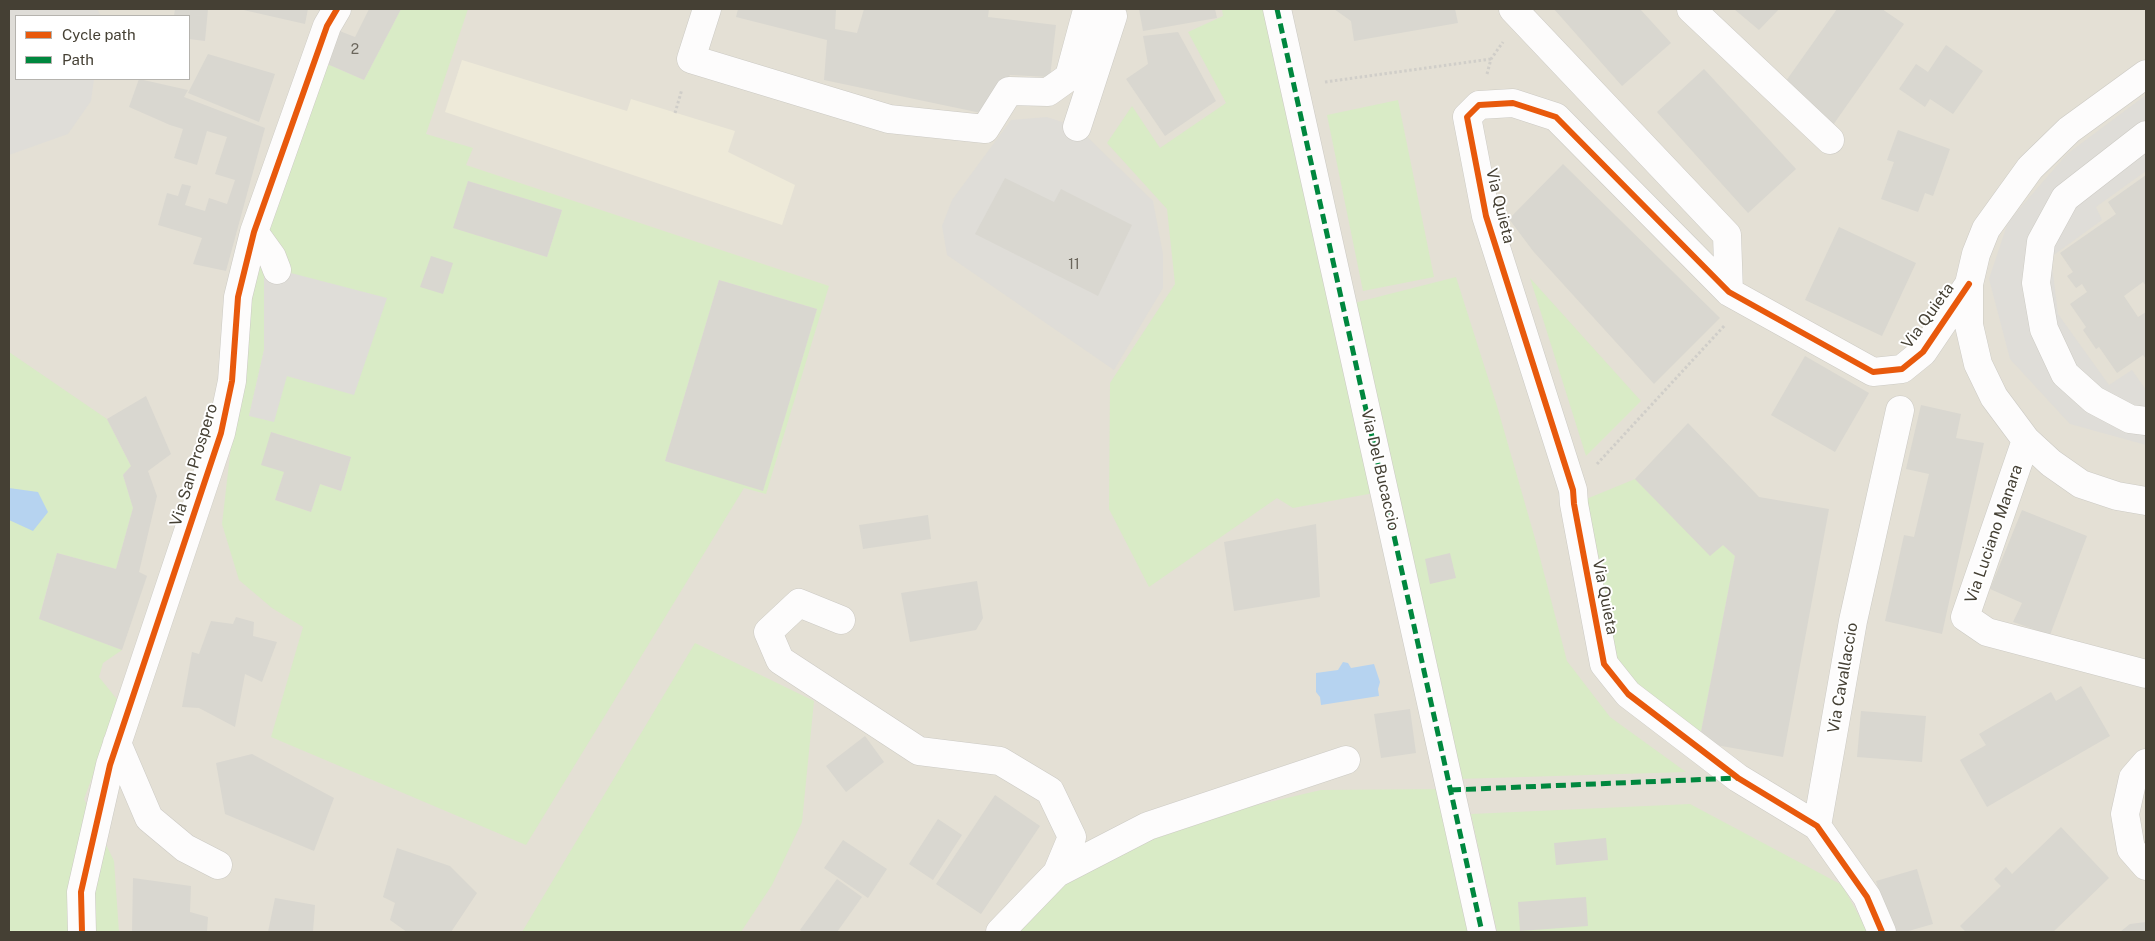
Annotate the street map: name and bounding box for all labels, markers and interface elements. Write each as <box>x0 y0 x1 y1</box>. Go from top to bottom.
legend <box>15 15 190 80</box>
text: Cycle path <box>62 26 136 43</box>
house number: 2 <box>351 42 359 58</box>
text: Path <box>62 51 94 68</box>
street label: Via Quieta <box>1481 167 1519 245</box>
house number: 11 <box>1068 257 1080 273</box>
street label: Via Quieta <box>1898 279 1958 353</box>
street label: Via San Prospero <box>166 401 222 529</box>
street label: Via Del Bucaccio <box>1357 407 1403 533</box>
street label: Via Luciano Manara <box>1961 462 2027 606</box>
street label: Via Quieta <box>1588 558 1622 636</box>
street label: Via Cavallaccio <box>1824 621 1862 735</box>

